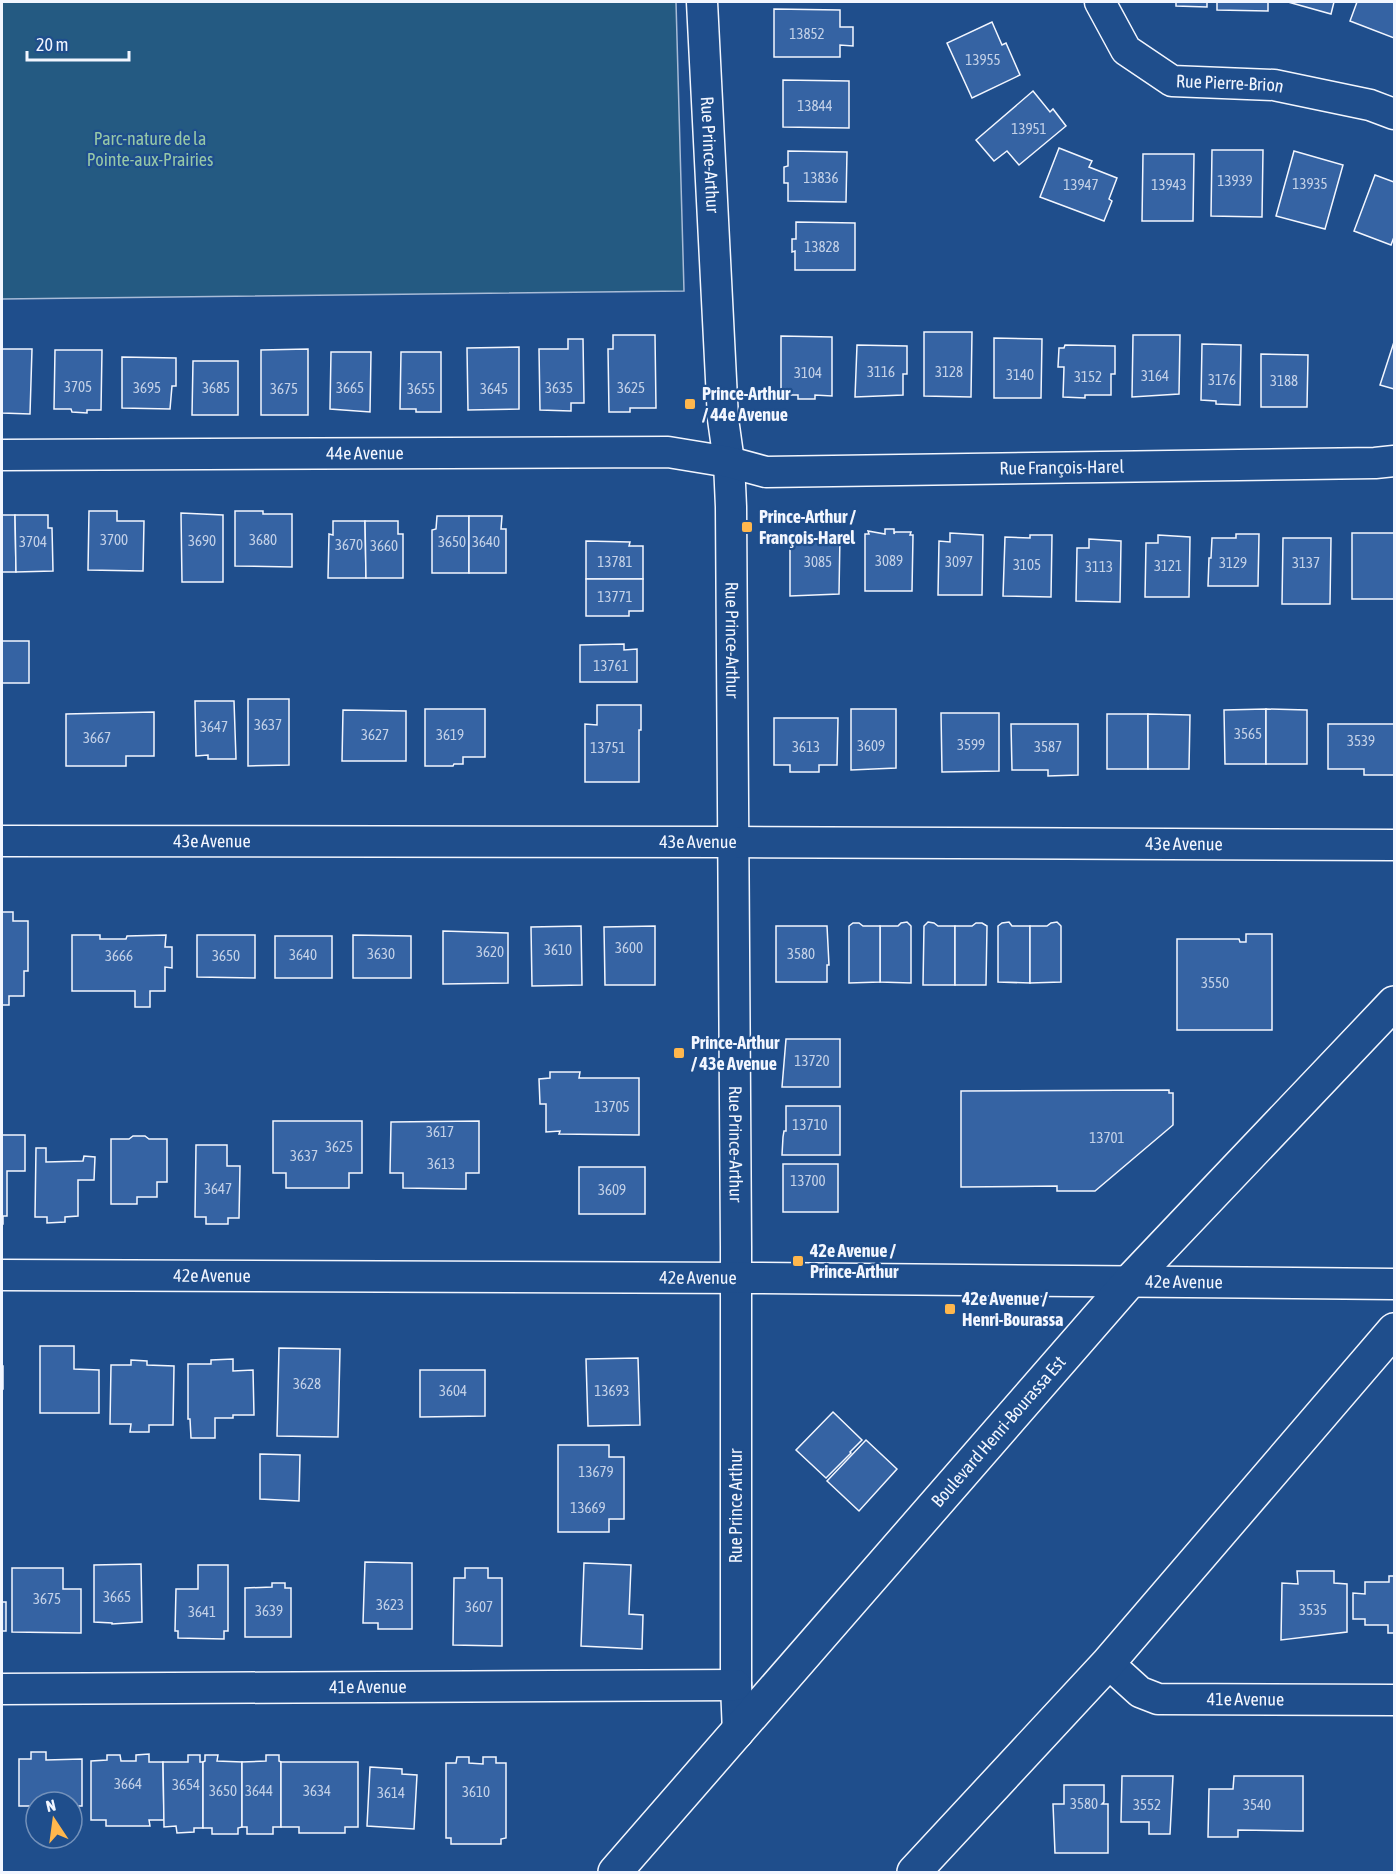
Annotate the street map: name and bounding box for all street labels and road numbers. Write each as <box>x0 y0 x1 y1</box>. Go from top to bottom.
street label: Rue Pierre-Brion <box>1176 70 1286 97</box>
street label: Rue Prince-Arthur <box>697 96 724 214</box>
street label: 44e Avenue <box>326 442 404 464</box>
street label: Rue François-Harel <box>999 456 1124 479</box>
street label: Rue Prince-Arthur <box>722 582 743 699</box>
street label: 43e Avenue <box>173 830 251 851</box>
street label: 43e Avenue <box>659 831 737 852</box>
street label: 43e Avenue <box>1145 833 1223 854</box>
street label: Rue Prince-Arthur <box>725 1086 747 1203</box>
street label: 42e Avenue <box>173 1265 251 1286</box>
street label: 42e Avenue <box>659 1267 737 1288</box>
street label: 42e Avenue <box>1145 1271 1223 1292</box>
street label: Boulevard Henri-Bourassa Est <box>927 1352 1070 1511</box>
street label: Rue Prince Arthur <box>725 1448 746 1563</box>
street label: 41e Avenue <box>329 1676 407 1697</box>
street label: 41e Avenue <box>1207 1688 1284 1710</box>

